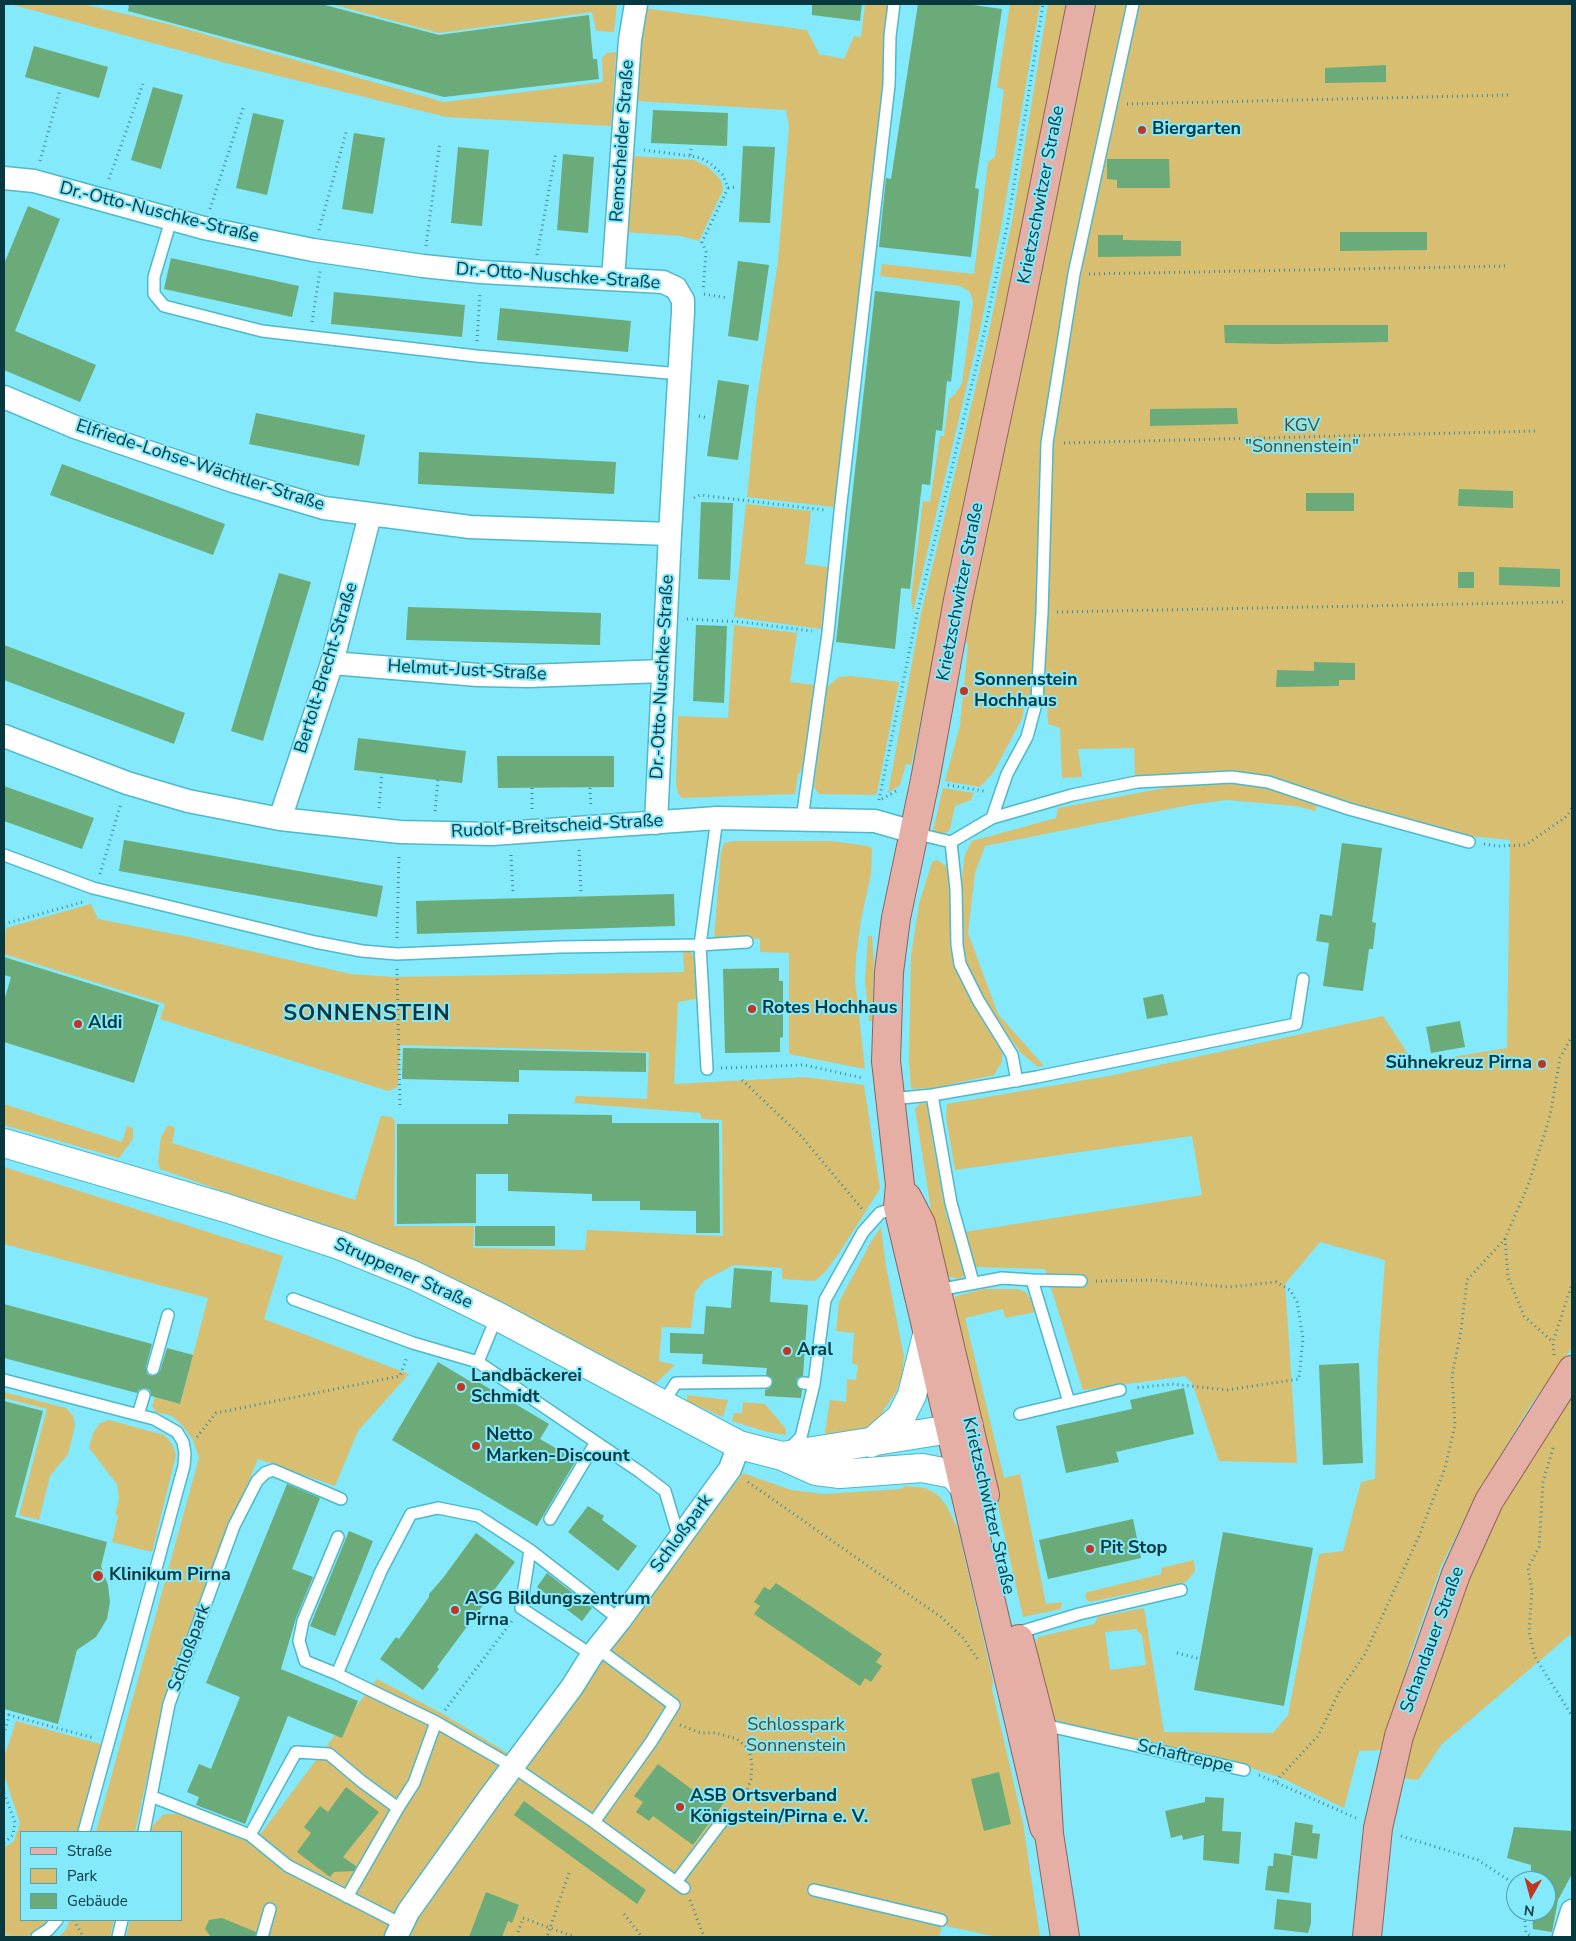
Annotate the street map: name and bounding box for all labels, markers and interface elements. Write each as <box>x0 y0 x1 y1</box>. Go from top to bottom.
street label: Remscheider Straße <box>607 59 639 223</box>
street label: Krietzschwitzer Straße <box>1014 104 1070 286</box>
place label: Biergarten <box>1152 119 1241 141</box>
marker: Biergarten <box>1136 124 1148 136</box>
street label: Dr.-Otto-Nuschke-Straße <box>57 178 261 248</box>
street label: Dr.-Otto-Nuschke-Straße <box>455 259 661 295</box>
street label: Elfriede-Lohse-Wächtler-Straße <box>73 416 327 516</box>
park label: KGV "Sonnenstein" <box>1245 416 1359 458</box>
street label: Krietzschwitzer Straße <box>933 501 989 683</box>
street label: Dr.-Otto-Nuschke-Straße <box>647 574 679 780</box>
street label: Bertolt-Brecht-Straße <box>291 580 363 756</box>
street label: Helmut-Just-Straße <box>387 656 547 686</box>
place label: Sonnenstein Hochhaus <box>974 670 1077 712</box>
marker: Sonnenstein Hochhaus <box>958 685 970 697</box>
street label: Rudolf-Breitscheid-Straße <box>450 811 664 843</box>
place label: Rotes Hochhaus <box>762 998 898 1020</box>
district label: SONNENSTEIN <box>282 1002 452 1028</box>
marker: Rotes Hochhaus <box>746 1003 758 1015</box>
place label: Aldi <box>88 1013 122 1035</box>
marker: Aldi <box>72 1018 84 1030</box>
place label: Sühnekreuz Pirna <box>1386 1053 1532 1075</box>
marker: Sühnekreuz Pirna <box>1536 1058 1548 1070</box>
street label: Struppener Straße <box>330 1234 476 1314</box>
place label: Aral <box>797 1340 833 1362</box>
marker: Aral <box>781 1345 793 1357</box>
place label: Landbäckerei Schmidt <box>471 1366 582 1408</box>
marker: Landbäckerei Schmidt <box>455 1381 467 1393</box>
street label: Krietzschwitzer Straße <box>957 1415 1019 1597</box>
place label: Netto Marken-Discount <box>486 1425 630 1468</box>
marker: Netto Marken-Discount <box>470 1440 482 1452</box>
street label: Schloßpark <box>646 1491 718 1577</box>
place label: Pit Stop <box>1100 1538 1167 1560</box>
marker: Pit Stop <box>1084 1543 1096 1555</box>
street label: Schandauer Straße <box>1397 1564 1469 1716</box>
place label: Klinikum Pirna <box>109 1565 231 1587</box>
marker: Klinikum Pirna <box>91 1569 105 1583</box>
place label: ASG Bildungszentrum Pirna <box>465 1589 650 1632</box>
street label: Schloßpark <box>164 1601 216 1695</box>
marker: ASG Bildungszentrum Pirna <box>449 1604 461 1616</box>
park label: Schlosspark Sonnenstein <box>746 1715 846 1758</box>
street label: Schaftreppe <box>1135 1736 1235 1778</box>
place label: ASB Ortsverband Königstein/Pirna e. V. <box>690 1786 868 1828</box>
marker: ASB Ortsverband Königstein/Pirna e. V. <box>674 1801 686 1813</box>
legend <box>20 1831 182 1921</box>
text: Straße <box>67 1841 112 1861</box>
text: Park <box>67 1866 97 1886</box>
north arrow <box>1506 1871 1556 1921</box>
text: Gebäude <box>67 1891 128 1911</box>
text: N <box>1523 1900 1536 1920</box>

